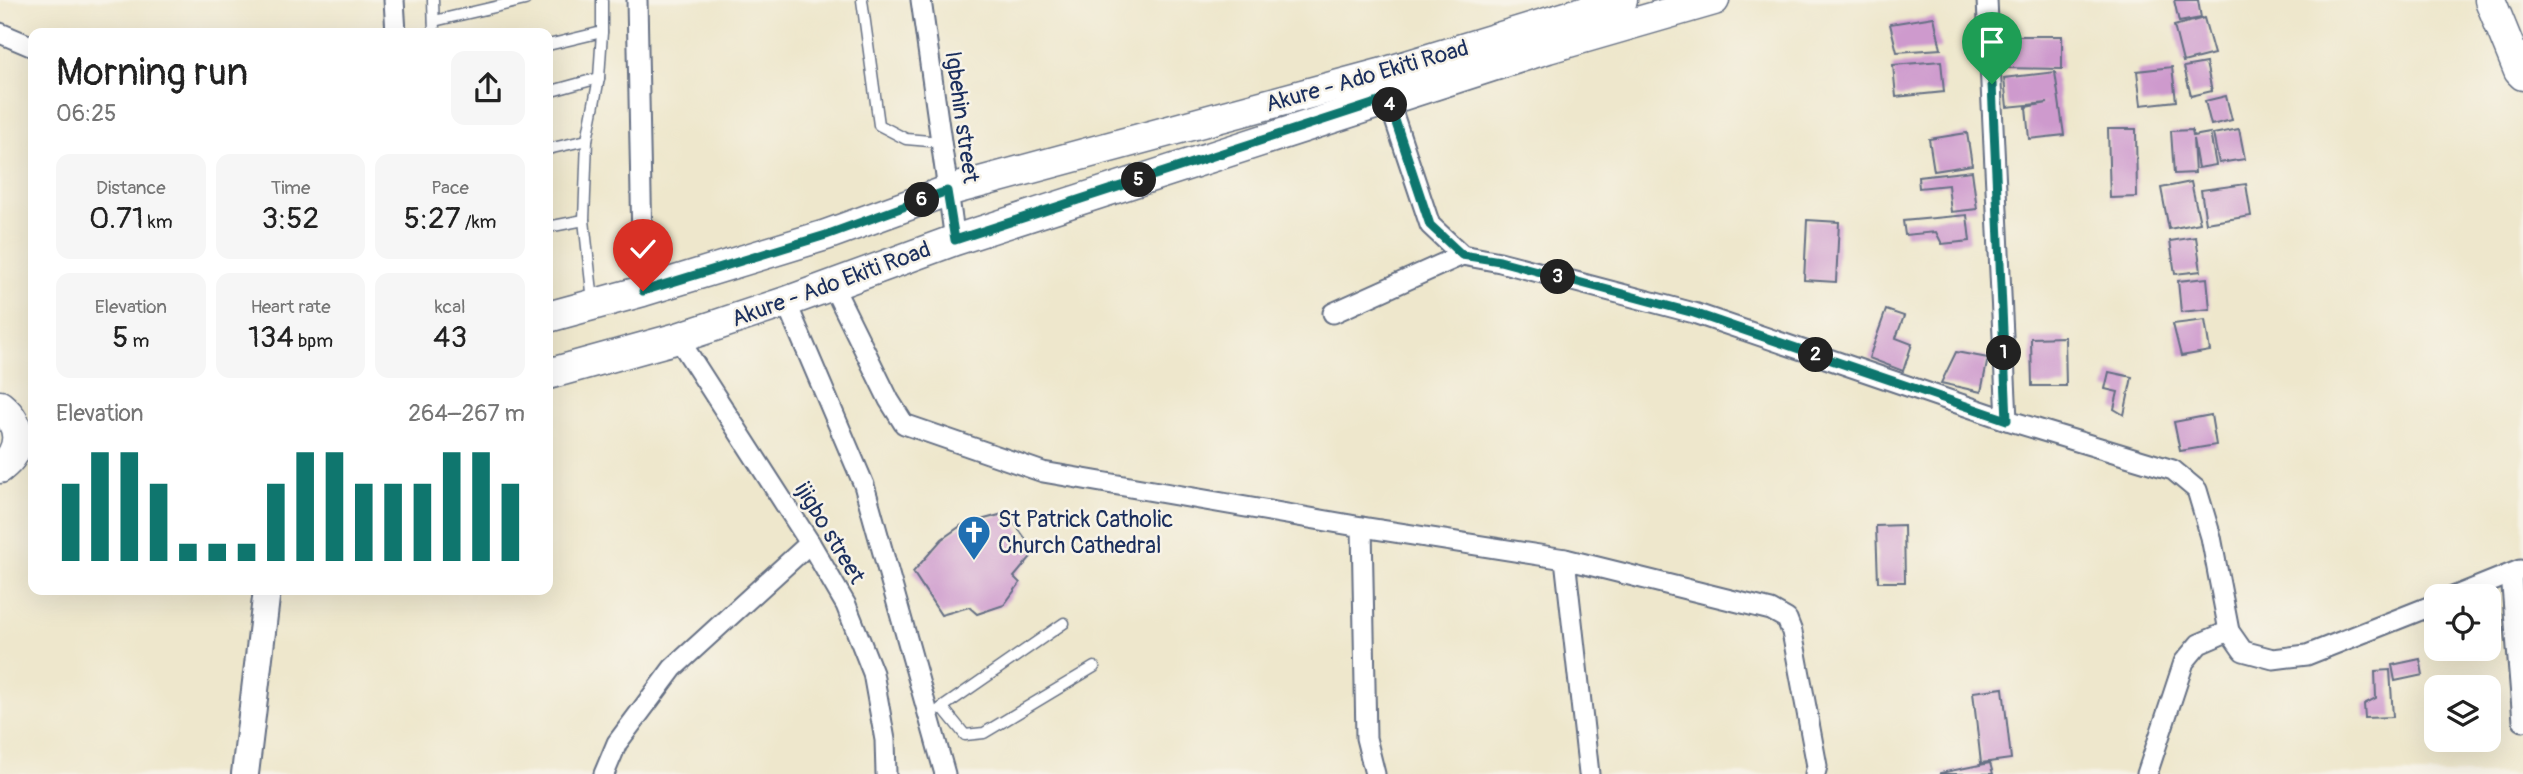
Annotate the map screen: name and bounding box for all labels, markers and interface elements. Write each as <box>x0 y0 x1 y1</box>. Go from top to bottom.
pin <box>1962 12.0 2022 84</box>
icon: arrive <box>1973 23 2011 61</box>
street label: Akure - Ado Ekiti Road <box>1262 33 1472 119</box>
text: Morning run <box>56 49 248 97</box>
street label: Igbehin street <box>938 49 986 186</box>
button: share <box>451 51 525 125</box>
pin: 4 <box>1372 88 1408 122</box>
text: 4 <box>1384 92 1395 116</box>
text: 06:25 <box>56 99 117 128</box>
pin: 5 <box>1122 162 1156 198</box>
text: 5 <box>1133 167 1144 191</box>
text: Distance <box>96 176 166 200</box>
text: Time <box>271 176 310 200</box>
text: Pace <box>431 176 469 200</box>
pin: 6 <box>904 182 940 218</box>
text: 6 <box>916 187 927 211</box>
text: 0.71 <box>89 200 144 237</box>
text: 3:52 <box>262 200 319 237</box>
text: 5:27 <box>404 200 461 237</box>
text: km <box>144 210 173 234</box>
text: /km <box>461 210 497 234</box>
pin <box>613 219 673 291</box>
icon: check <box>624 230 662 268</box>
street label: Akure - Ado Ekiti Road <box>728 235 934 333</box>
pin: 3 <box>1540 260 1576 294</box>
text: 3 <box>1552 264 1563 288</box>
text: Elevation <box>95 295 167 319</box>
text: Heart rate <box>250 295 331 319</box>
text: kcal <box>435 295 466 319</box>
text: 5 <box>112 319 128 356</box>
text: 134 <box>248 319 294 356</box>
text: 43 <box>433 319 467 356</box>
text: m <box>128 329 149 353</box>
text: bpm <box>294 329 333 353</box>
pin: 1 <box>1986 336 2022 370</box>
pin: 2 <box>1798 338 1834 372</box>
text: 1 <box>2000 340 2007 364</box>
text: 2 <box>1810 342 1821 366</box>
text: Elevation <box>56 399 144 428</box>
text: 264–267 m <box>408 399 525 428</box>
street label: ijigbo street <box>788 477 872 590</box>
place label: St Patrick Catholic Church Cathedral <box>998 505 1173 560</box>
church icon: St Patrick Catholic Church Cathedral <box>955 513 993 562</box>
map controls <box>2424 584 2501 752</box>
button: locate <box>2424 584 2501 661</box>
button: layers <box>2424 675 2501 752</box>

